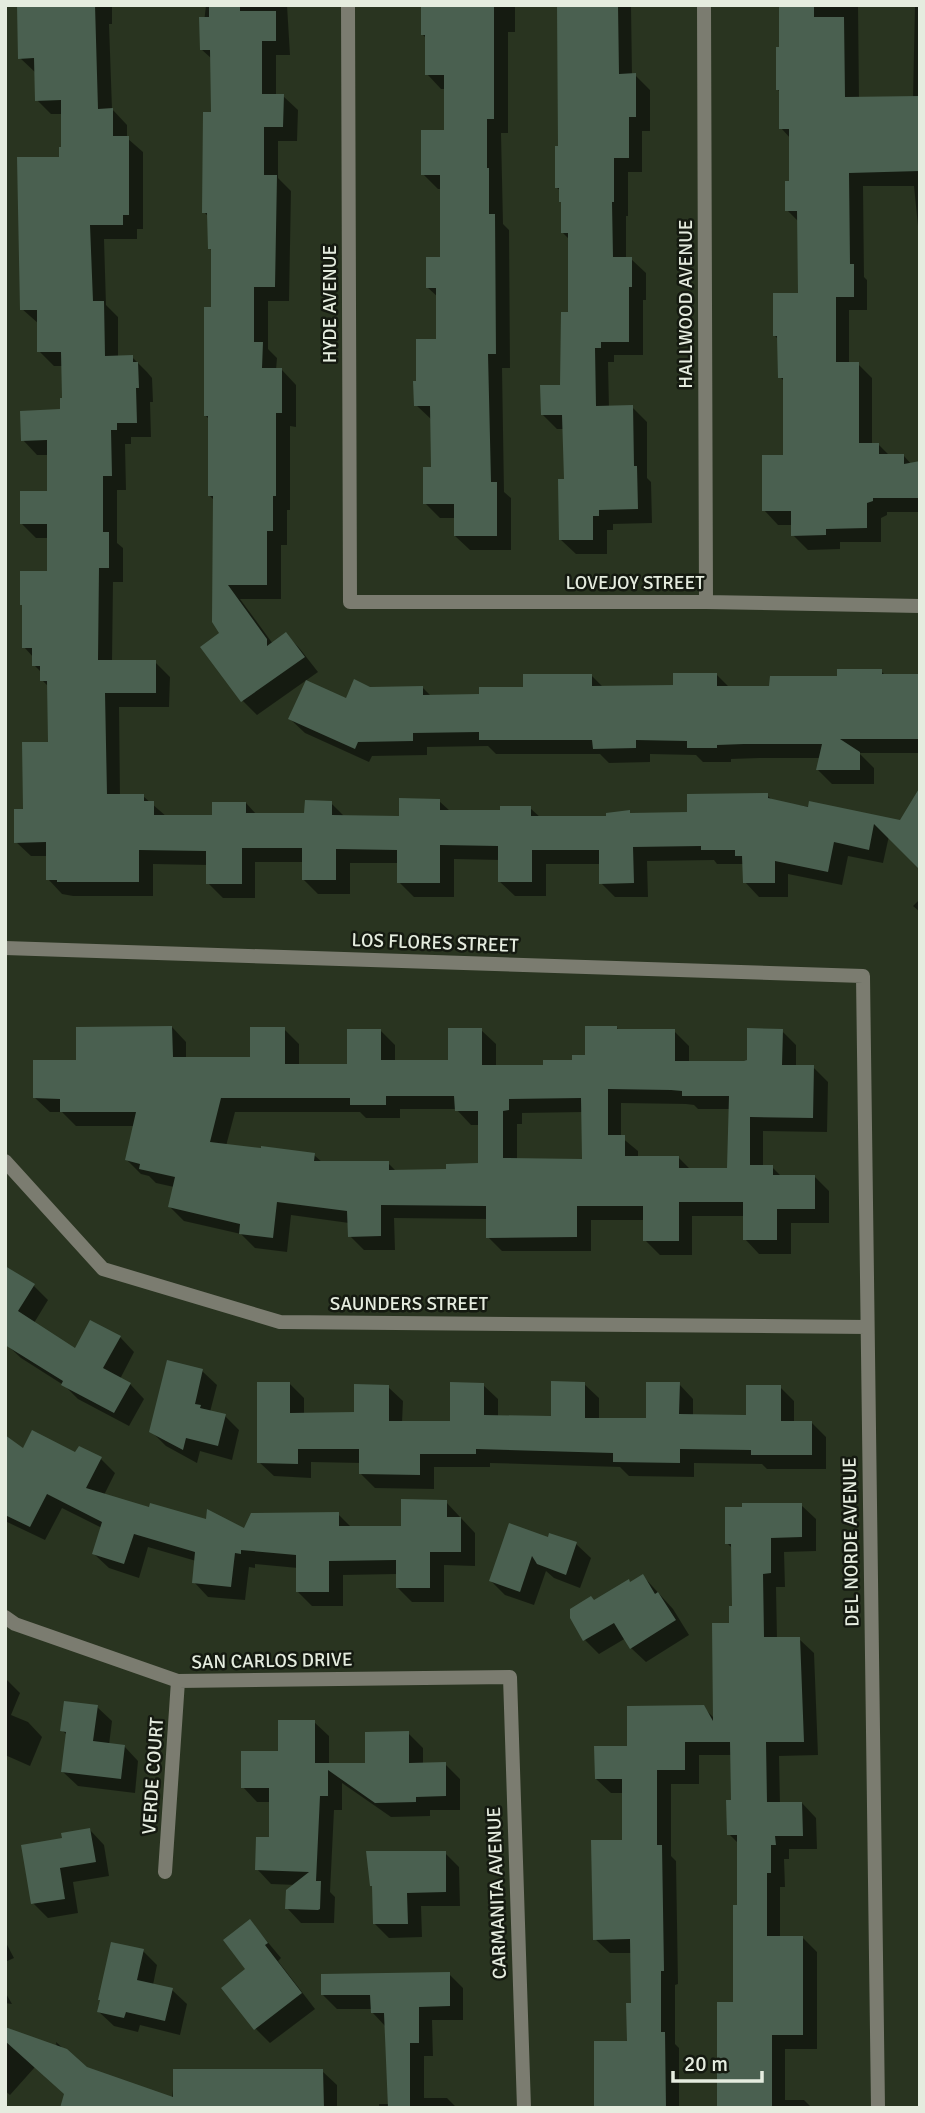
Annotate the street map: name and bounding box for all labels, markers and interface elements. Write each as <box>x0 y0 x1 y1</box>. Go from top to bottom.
street label: HALLWOOD AVENUE <box>674 219 698 389</box>
street label: HYDE AVENUE <box>318 245 342 363</box>
street label: LOVEJOY STREET <box>565 571 705 595</box>
street label: LOS FLORES STREET <box>351 928 520 958</box>
street label: SAUNDERS STREET <box>330 1292 489 1316</box>
street label: DEL NORDE AVENUE <box>838 1457 864 1627</box>
street label: SAN CARLOS DRIVE <box>191 1648 353 1674</box>
street label: VERDE COURT <box>137 1716 169 1835</box>
street label: CARMANITA AVENUE <box>482 1806 512 1980</box>
scale bar <box>673 2039 762 2084</box>
text: 20 m <box>684 2051 728 2077</box>

